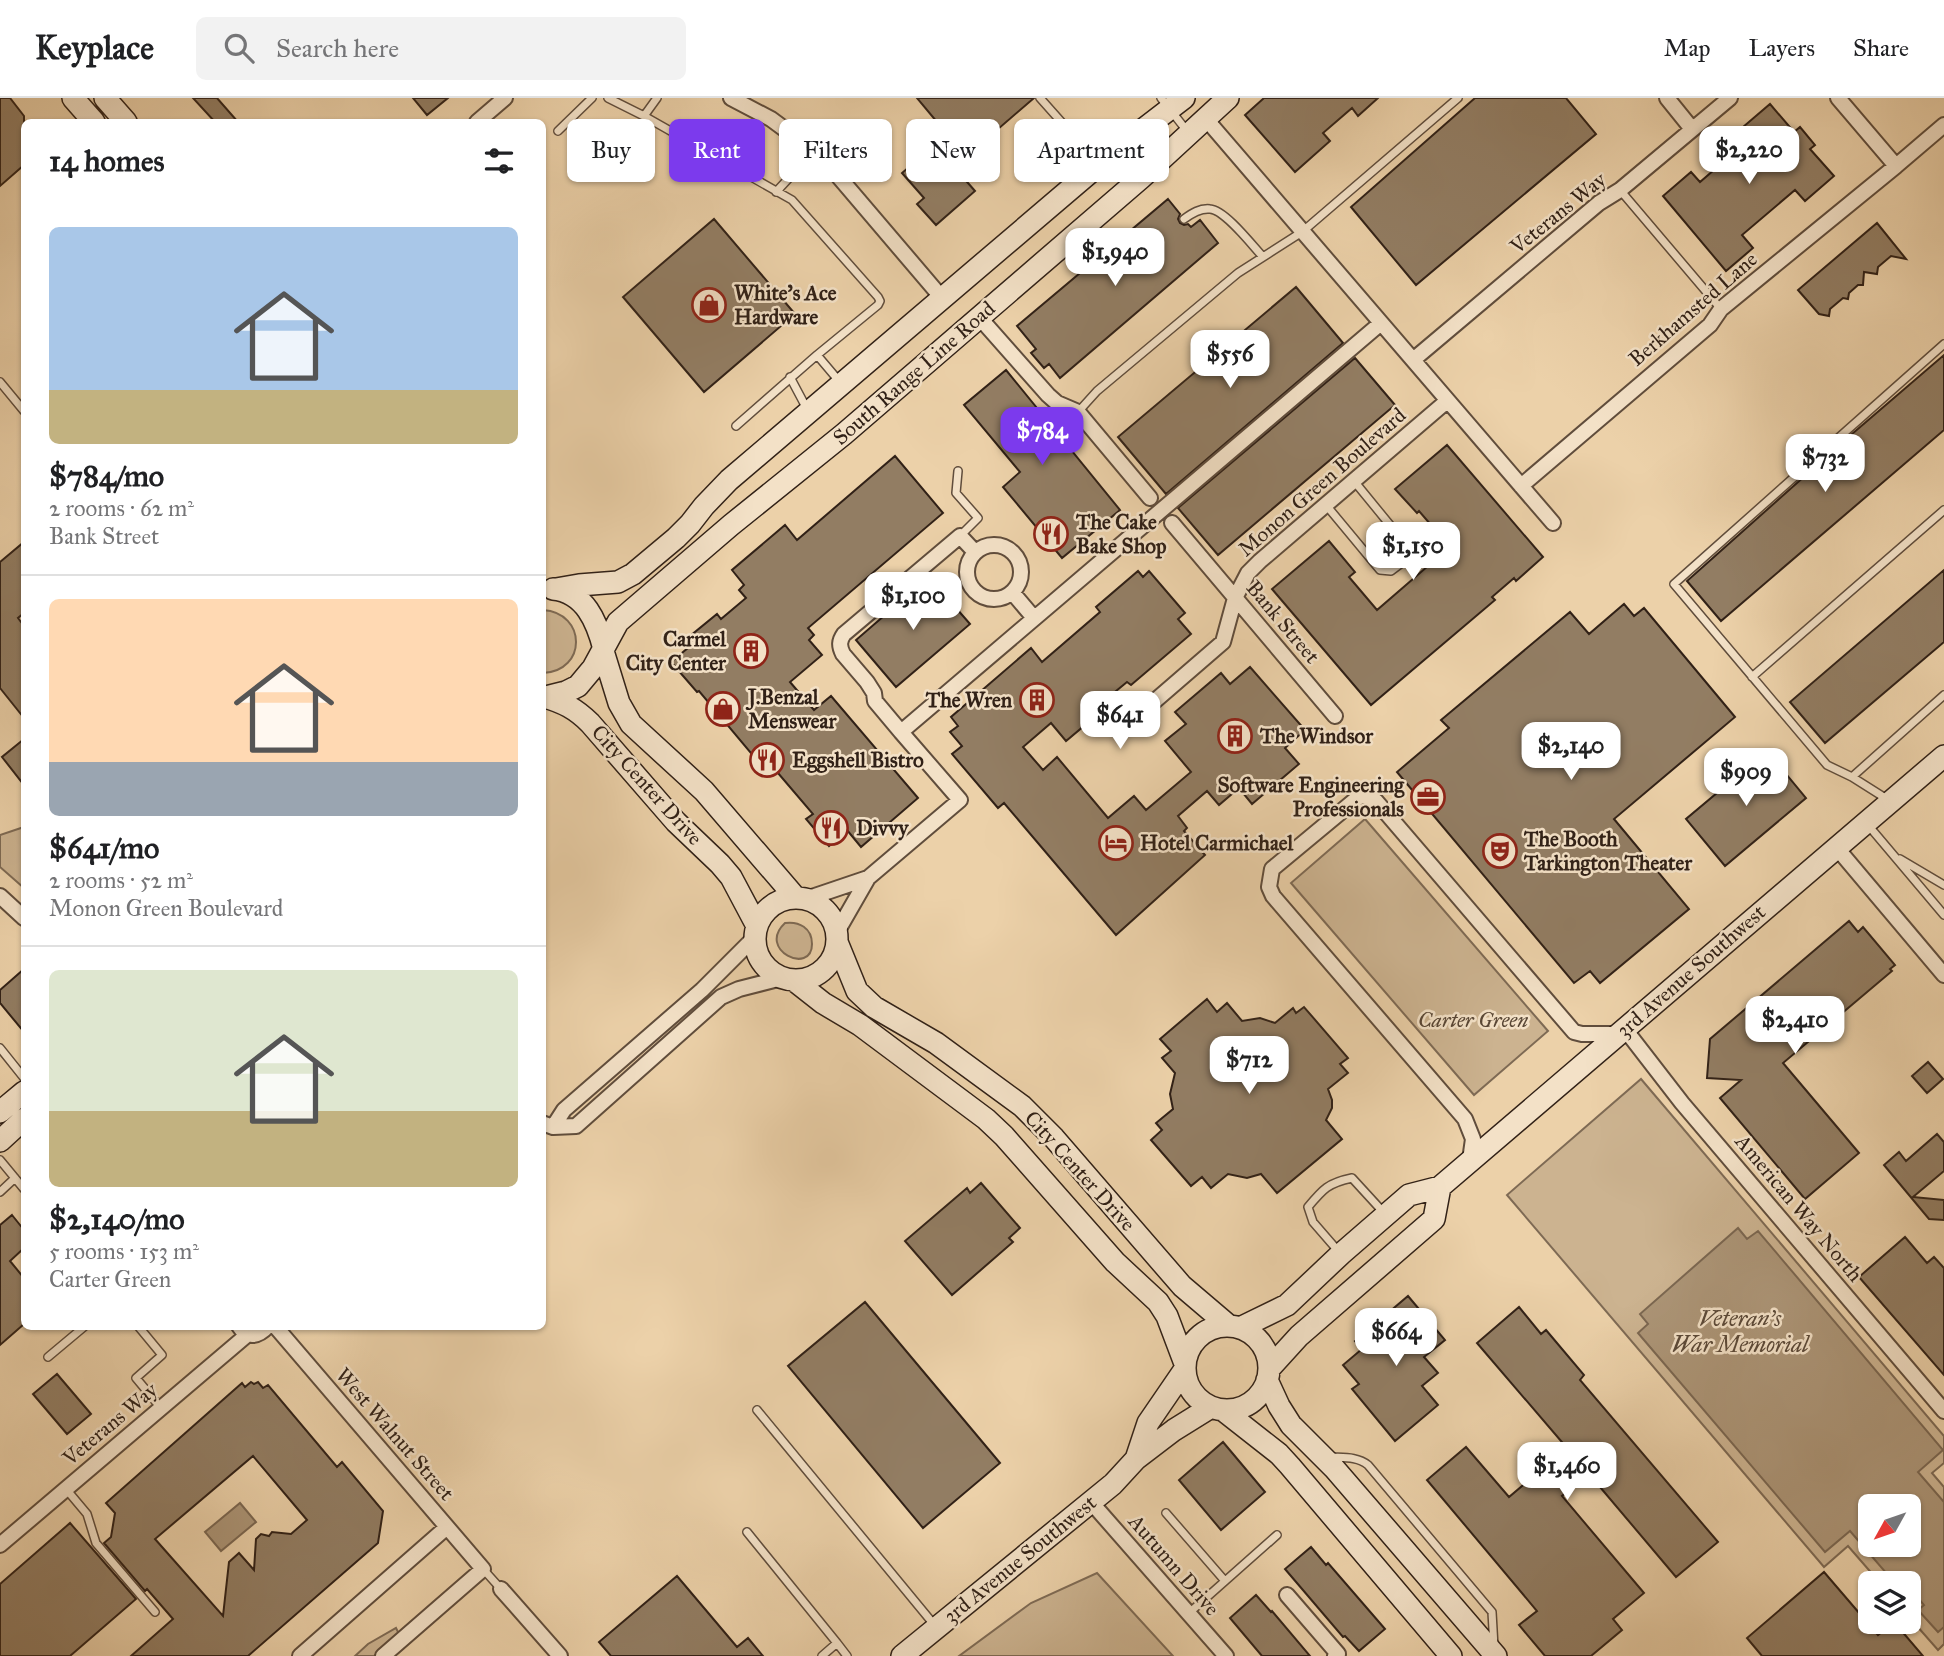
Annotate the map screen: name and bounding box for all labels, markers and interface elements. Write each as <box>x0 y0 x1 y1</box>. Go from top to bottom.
search box <box>196 17 686 80</box>
text: Keyplace <box>35 28 154 68</box>
icon: search <box>220 29 258 67</box>
text: Search here <box>276 32 399 64</box>
text: Map <box>1664 33 1711 63</box>
text: Layers <box>1749 33 1815 63</box>
text: Share <box>1853 33 1909 63</box>
chip: Buy <box>567 119 655 182</box>
chip: Rent <box>669 119 765 182</box>
chip: Filters <box>779 119 892 182</box>
chip: New <box>906 119 1000 182</box>
chip: Apartment <box>1014 119 1169 182</box>
pin: $2,220 <box>1692 126 1806 186</box>
text: $2,220 <box>1715 135 1783 163</box>
icon: filters <box>480 142 518 180</box>
text: 14 homes <box>49 143 164 179</box>
street label: Veterans Way <box>1504 166 1612 260</box>
pin: $1,940 <box>1058 228 1172 288</box>
text: $1,940 <box>1081 237 1149 265</box>
street label: Berkhamsted Lane <box>1623 246 1763 372</box>
icon: home <box>221 273 347 399</box>
place label: White's Ace Hardware <box>734 280 837 330</box>
shop icon: White's Ace Hardware <box>690 286 728 324</box>
street label: South Range Line Road <box>828 295 1001 451</box>
pin: $556 <box>1189 330 1271 390</box>
text: $556 <box>1207 339 1253 367</box>
street label: Monon Green Boulevard <box>1233 402 1412 562</box>
pin: $784 <box>1001 408 1083 467</box>
text: $784 <box>1016 416 1068 444</box>
pin: $732 <box>1784 434 1866 494</box>
text: $732 <box>1802 443 1848 471</box>
text: $784/mo <box>49 458 164 494</box>
text: 2 rooms · 62 m² <box>49 494 194 522</box>
place label: The Cake Bake Shop <box>1075 509 1167 559</box>
restaurant icon: The Cake Bake Shop <box>1032 515 1070 553</box>
text: Bank Street <box>49 522 159 550</box>
pin: $1,150 <box>1356 522 1470 582</box>
text: $1,150 <box>1382 531 1444 559</box>
pin: $1,100 <box>856 573 970 632</box>
street label: Bank Street <box>1241 575 1326 669</box>
text: $1,100 <box>881 581 945 609</box>
place label: Carmel City Center <box>626 626 727 676</box>
building icon: Carmel City Center <box>732 632 770 670</box>
icon: home <box>221 645 347 771</box>
building icon: The Wren <box>1018 681 1056 719</box>
place label: J.Benzal Menswear <box>745 684 837 734</box>
place label: The Wren <box>925 687 1013 713</box>
shop icon: J.Benzal Menswear <box>704 690 742 728</box>
pin: $641 <box>1079 692 1161 751</box>
text: $641 <box>1096 700 1144 728</box>
building icon: The Windsor <box>1216 717 1254 755</box>
street label: City Center Drive <box>586 719 708 851</box>
pin: $2,140 <box>1514 722 1628 782</box>
place label: The Windsor <box>1259 723 1374 749</box>
text: $2,140 <box>1538 731 1604 759</box>
restaurant icon: Eggshell Bistro <box>748 741 786 779</box>
place label: Eggshell Bistro <box>792 747 924 773</box>
pin: $909 <box>1705 748 1787 808</box>
text: $909 <box>1720 757 1772 785</box>
place label: Software Engineering Professionals <box>1218 772 1405 822</box>
office icon: Software Engineering Professionals <box>1409 778 1447 816</box>
restaurant icon: Divvy <box>812 809 850 847</box>
place label: Divvy <box>856 815 909 841</box>
hotel icon: Hotel Carmichael <box>1097 824 1135 862</box>
place label: The Booth Tarkington Theater <box>1523 826 1693 876</box>
text: $641/mo <box>49 830 159 866</box>
place label: Hotel Carmichael <box>1140 830 1295 856</box>
theatre icon: The Booth Tarkington Theater <box>1481 832 1519 870</box>
text: 2 rooms · 52 m² <box>49 866 193 894</box>
text: Monon Green Boulevard <box>49 894 283 922</box>
street label: 3rd Avenue Southwest <box>1611 899 1771 1043</box>
pin: $2,410 <box>1738 996 1852 1056</box>
text: $2,410 <box>1761 1005 1829 1033</box>
park label: Carter Green <box>1418 1007 1528 1033</box>
icon: home <box>221 1016 347 1142</box>
pin: $712 <box>1208 1037 1290 1096</box>
text: $712 <box>1226 1045 1272 1073</box>
street label: City Center Drive <box>1019 1105 1141 1237</box>
street label: American Way North <box>1729 1128 1869 1287</box>
text: $2,140/mo <box>49 1201 185 1237</box>
text: 5 rooms · 153 m² <box>49 1237 199 1265</box>
text: Carter Green <box>49 1265 171 1293</box>
water label: Veteran's War Memorial <box>1672 1304 1810 1358</box>
pin: $664 <box>1355 1308 1437 1368</box>
text: $664 <box>1371 1317 1421 1345</box>
street label: West Walnut Street <box>330 1362 460 1506</box>
street label: Veterans Way <box>57 1376 164 1472</box>
pin: $1,460 <box>1510 1442 1624 1502</box>
text: $1,460 <box>1533 1451 1601 1479</box>
street label: 3rd Avenue Southwest <box>938 1489 1102 1629</box>
north arrow <box>1858 1494 1922 1558</box>
map controls <box>1858 1494 1921 1634</box>
street label: Autumn Drive <box>1122 1508 1225 1621</box>
button: layers <box>1858 1571 1921 1634</box>

